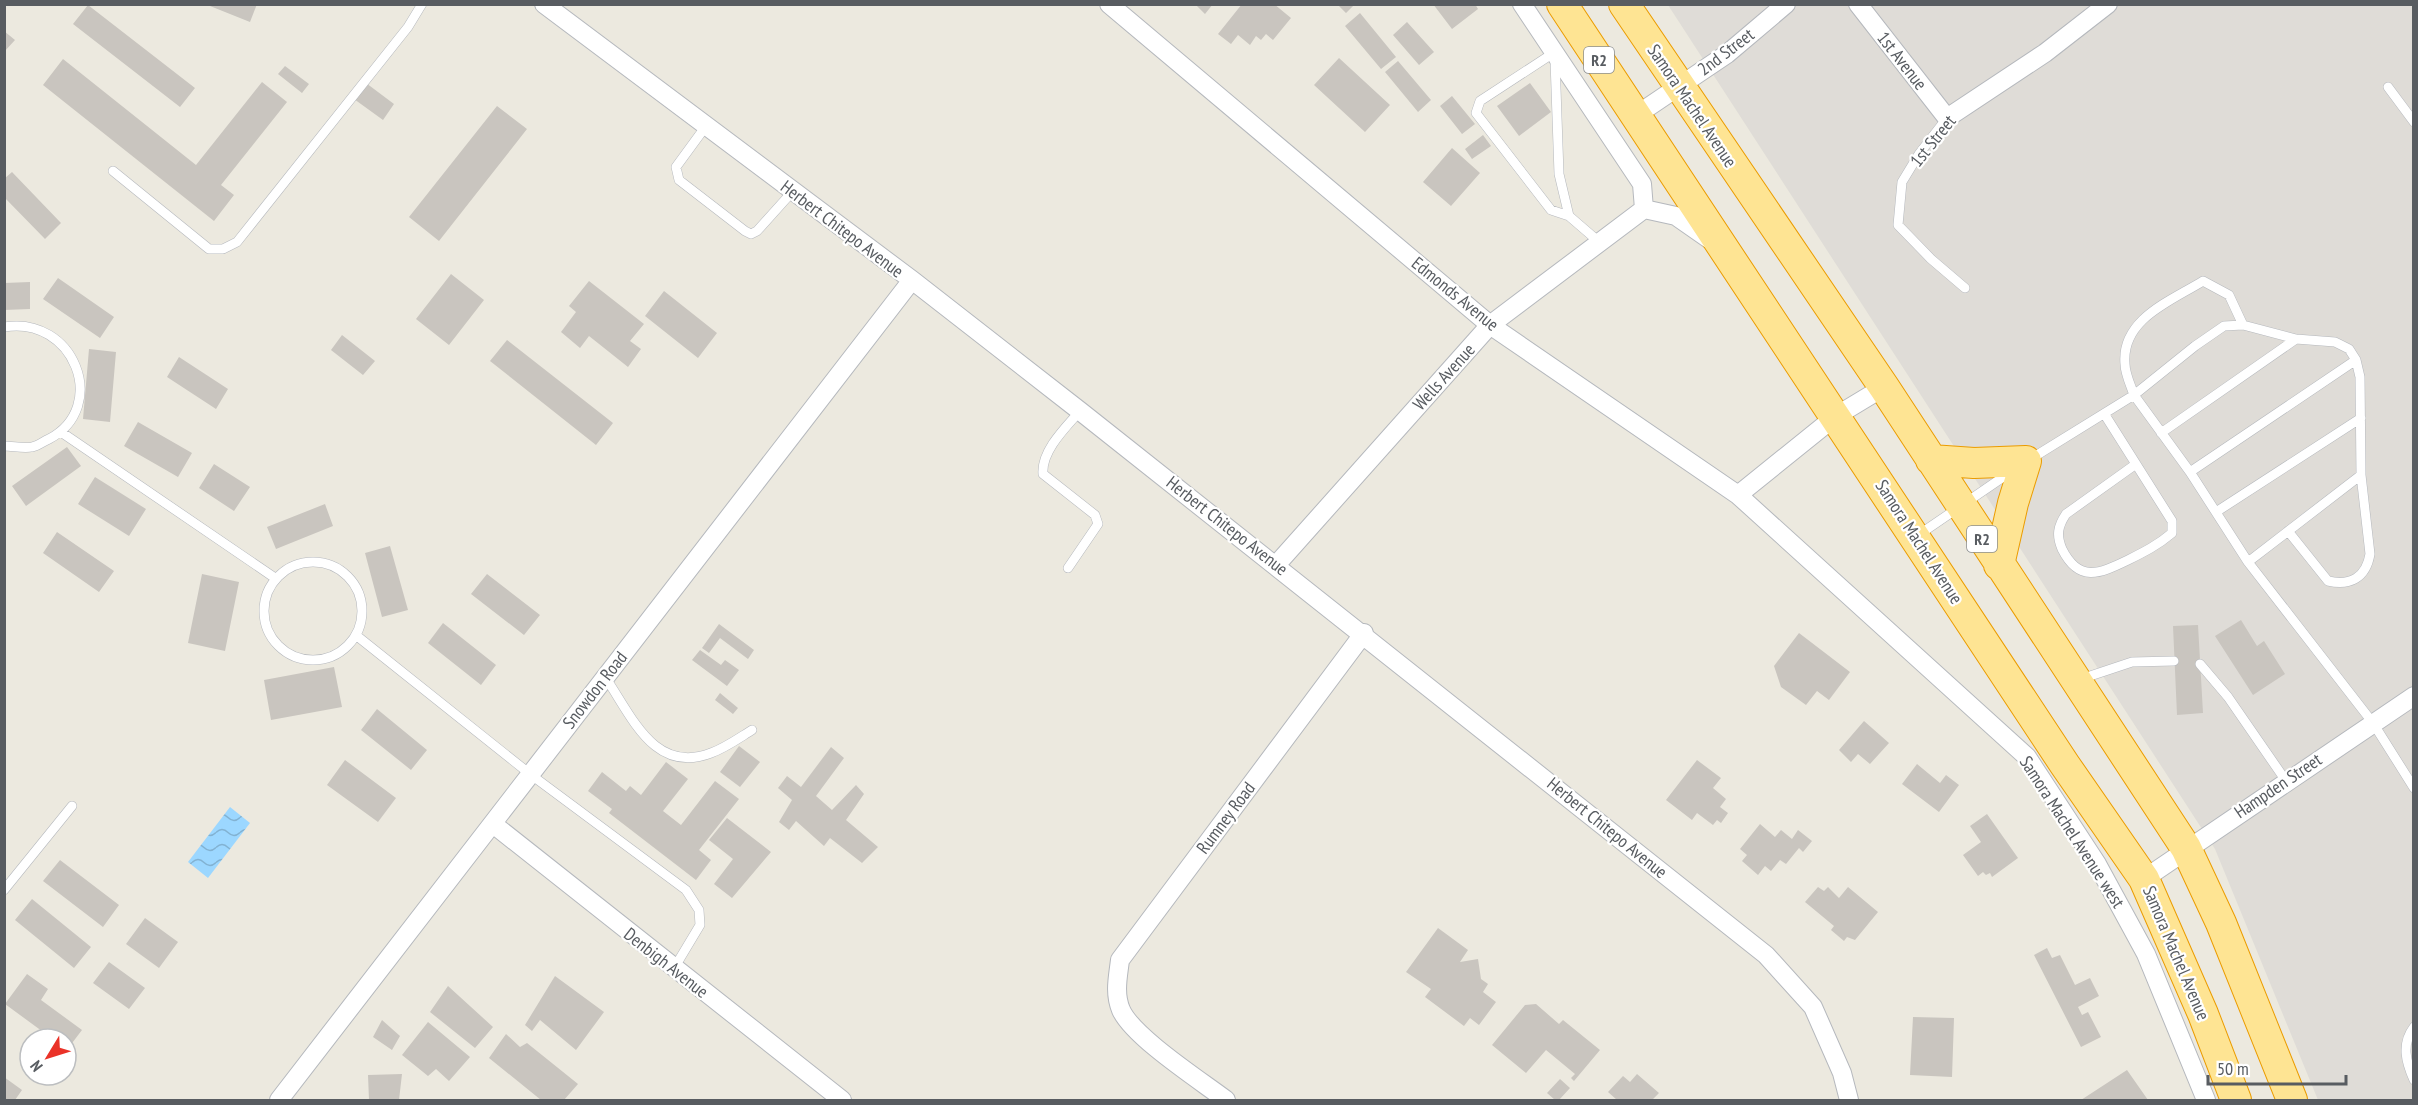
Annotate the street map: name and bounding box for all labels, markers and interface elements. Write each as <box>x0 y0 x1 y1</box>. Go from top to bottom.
street label: 2nd Street <box>1693 23 1759 80</box>
street label: 1st Avenue <box>1872 27 1932 95</box>
street label: Samora Machel Avenue <box>1643 40 1742 172</box>
road number: R2 <box>1584 47 1614 73</box>
street label: 1st Street <box>1905 110 1961 171</box>
street label: Herbert Chitepo Avenue <box>776 175 908 282</box>
street label: Edmonds Avenue <box>1407 251 1504 336</box>
street label: Wells Avenue <box>1408 338 1480 415</box>
street label: Herbert Chitepo Avenue <box>1162 471 1293 580</box>
street label: Samora Machel Avenue <box>1871 475 1968 608</box>
road number: R2 <box>1967 526 1997 552</box>
street label: Snowdon Road <box>557 646 632 733</box>
street label: Hampden Street <box>2230 748 2326 823</box>
street label: Samora Machel Avenue west <box>2015 751 2130 912</box>
street label: Herbert Chitepo Avenue <box>1543 772 1672 883</box>
street label: Rumney Road <box>1191 777 1260 858</box>
street label: Samora Machel Avenue <box>2138 882 2215 1023</box>
street label: Denbigh Avenue <box>619 922 713 1003</box>
north arrow <box>18 1027 78 1087</box>
scale bar <box>2208 1048 2346 1086</box>
text: N <box>26 1057 47 1076</box>
text: 50 m <box>2217 1057 2249 1080</box>

